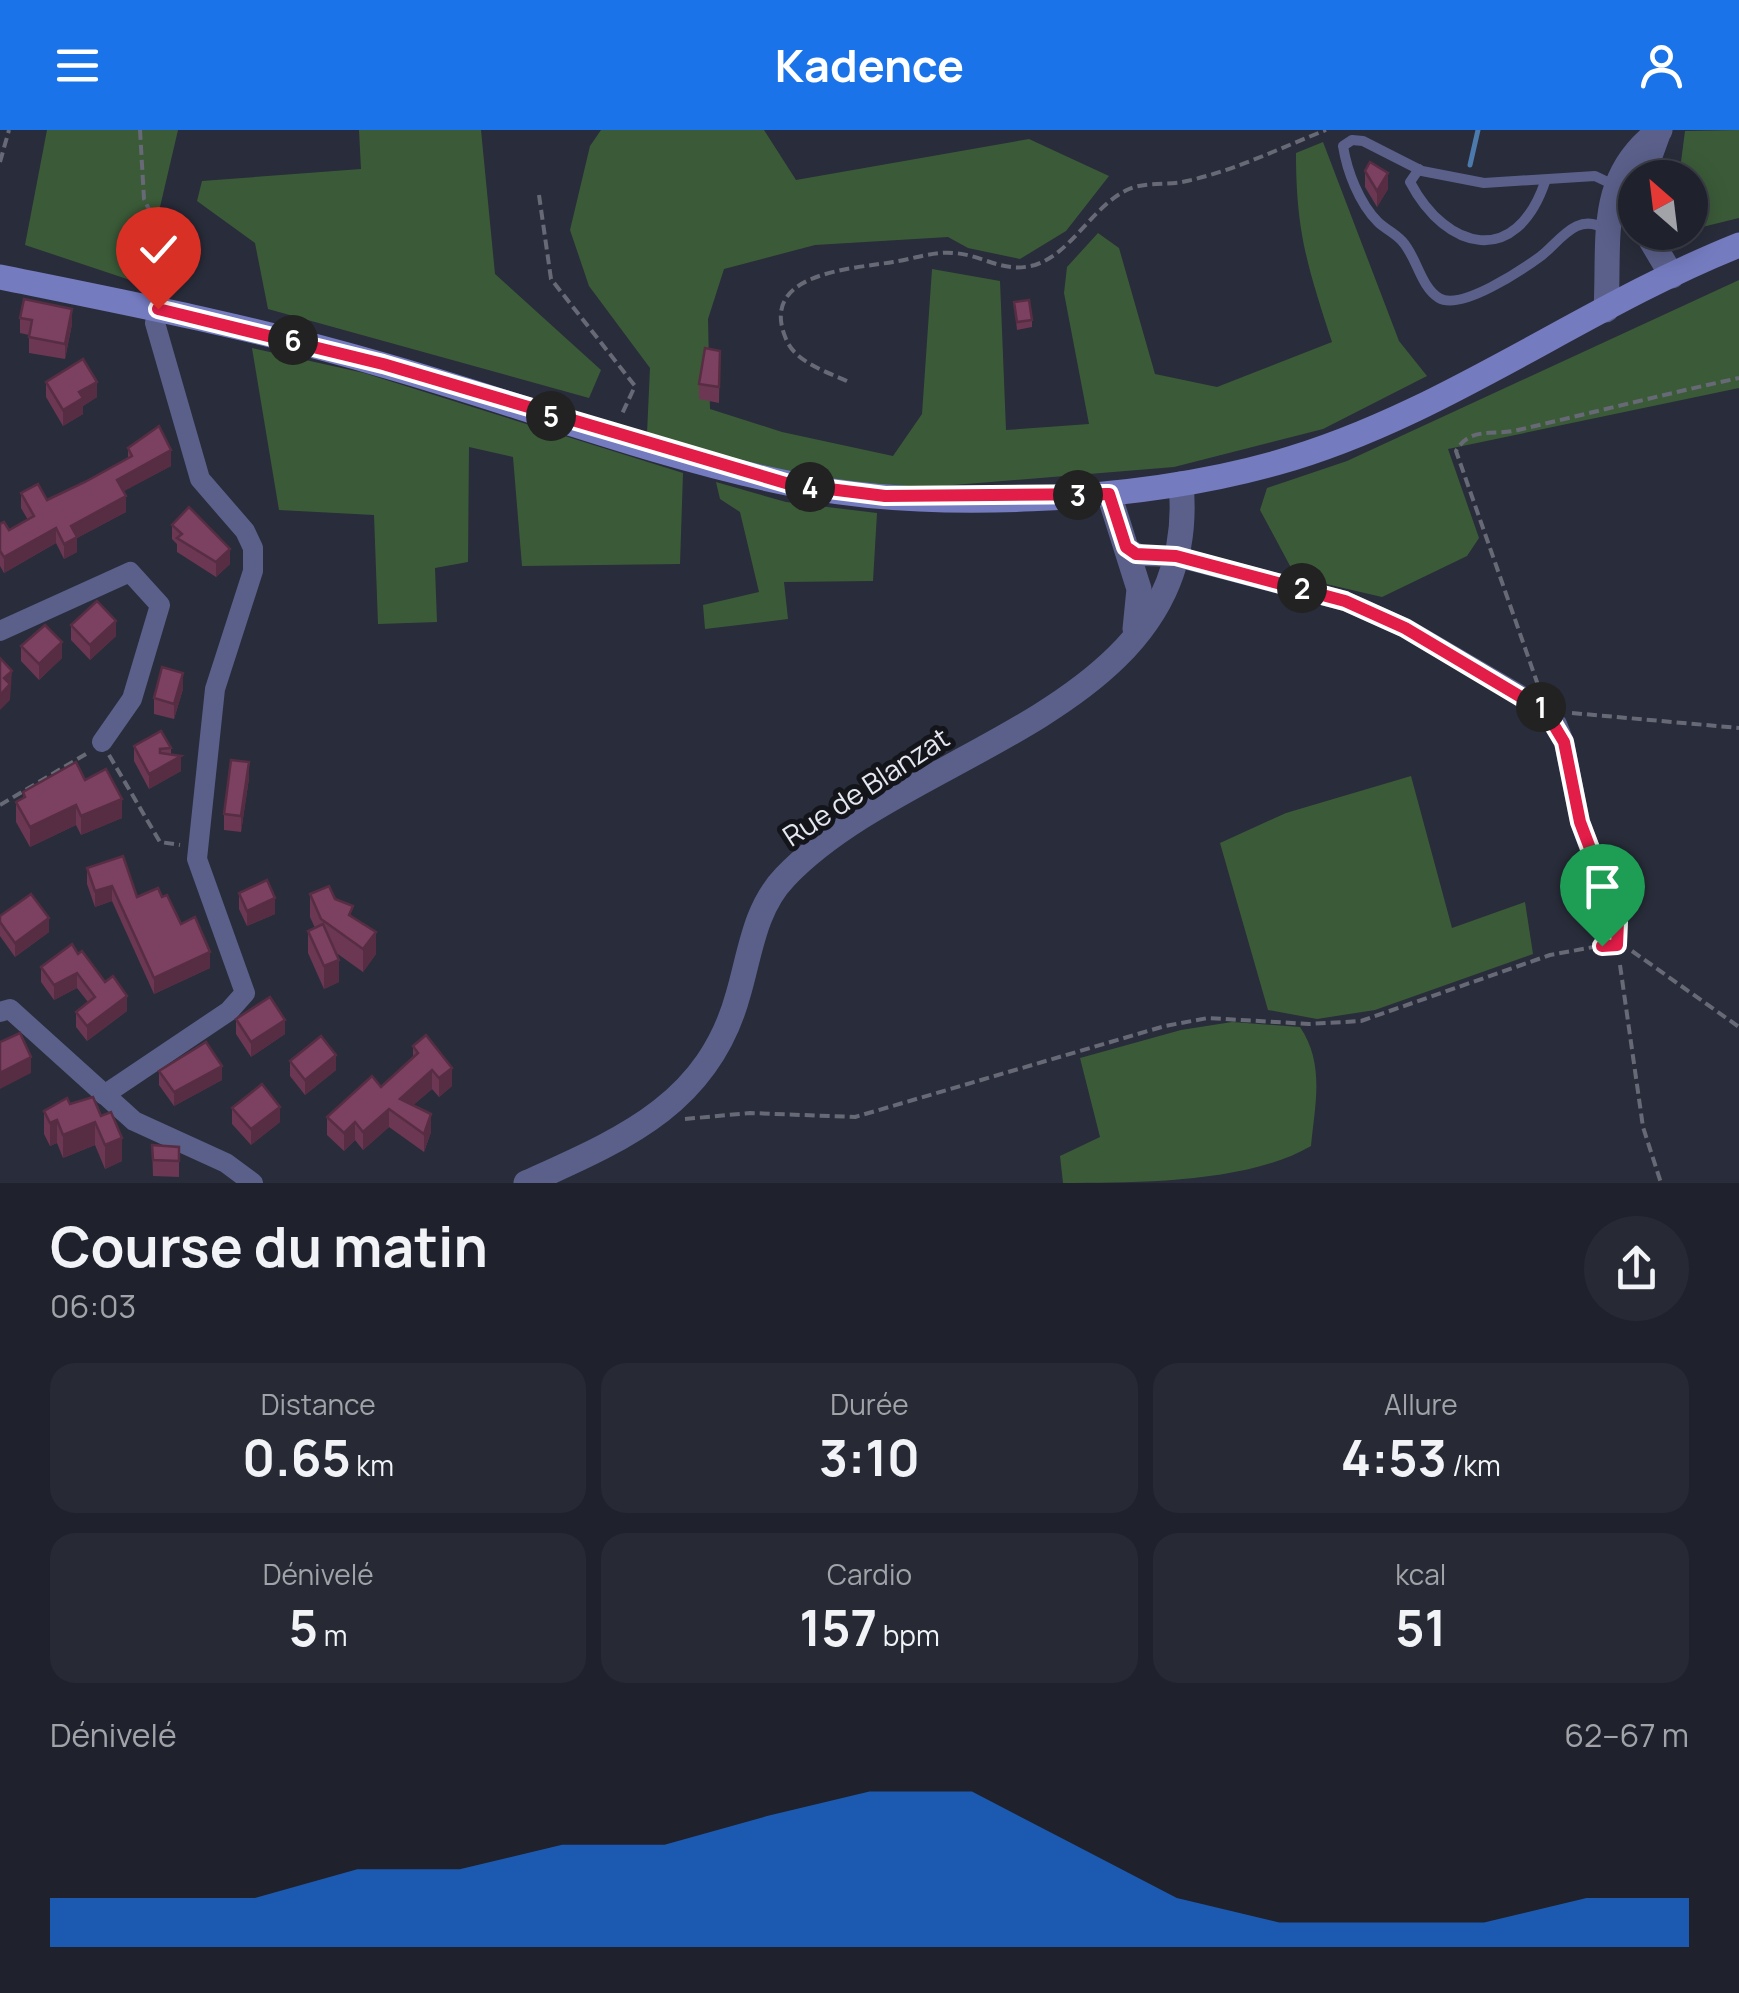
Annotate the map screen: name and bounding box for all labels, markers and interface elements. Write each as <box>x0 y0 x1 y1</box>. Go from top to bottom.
text: Kadence <box>775 34 964 96</box>
icon: menu <box>50 38 105 93</box>
icon: person <box>1634 38 1689 93</box>
north arrow <box>1618 160 1708 250</box>
map controls <box>1618 160 1708 250</box>
pin <box>116 207 201 310</box>
icon: check <box>131 222 186 277</box>
pin: 6 <box>268 315 318 365</box>
text: 6 <box>284 321 302 359</box>
pin: 5 <box>526 391 576 441</box>
text: 5 <box>543 397 559 435</box>
pin: 4 <box>785 462 835 512</box>
text: 4 <box>801 468 819 506</box>
pin: 3 <box>1053 470 1103 520</box>
text: 3 <box>1070 476 1086 514</box>
pin: 2 <box>1277 563 1327 613</box>
text: 2 <box>1294 569 1310 607</box>
pin: 1 <box>1516 682 1566 732</box>
text: 1 <box>1535 688 1547 726</box>
street label: Rue de Blanzat <box>775 718 956 854</box>
pin <box>1560 844 1645 947</box>
icon: arrive <box>1575 859 1630 914</box>
text: Course du matin <box>50 1208 488 1284</box>
button: share <box>1584 1216 1689 1321</box>
text: 06:03 <box>50 1284 136 1328</box>
text: Distance <box>261 1385 376 1423</box>
text: Durée <box>830 1385 909 1423</box>
text: Allure <box>1384 1385 1458 1423</box>
text: 0.65 <box>242 1423 351 1491</box>
text: 3:10 <box>819 1423 920 1491</box>
text: 4:53 <box>1341 1423 1447 1491</box>
text: km <box>351 1446 394 1484</box>
text: /km <box>1447 1446 1501 1484</box>
text: Dénivelé <box>263 1555 374 1593</box>
text: Cardio <box>827 1555 912 1593</box>
text: kcal <box>1395 1555 1446 1593</box>
text: 5 <box>289 1593 318 1661</box>
text: 157 <box>799 1593 877 1661</box>
text: 51 <box>1395 1593 1446 1661</box>
text: m <box>318 1616 348 1654</box>
text: bpm <box>877 1616 940 1654</box>
text: Dénivelé <box>50 1713 177 1757</box>
text: 62–67 m <box>1564 1713 1689 1757</box>

